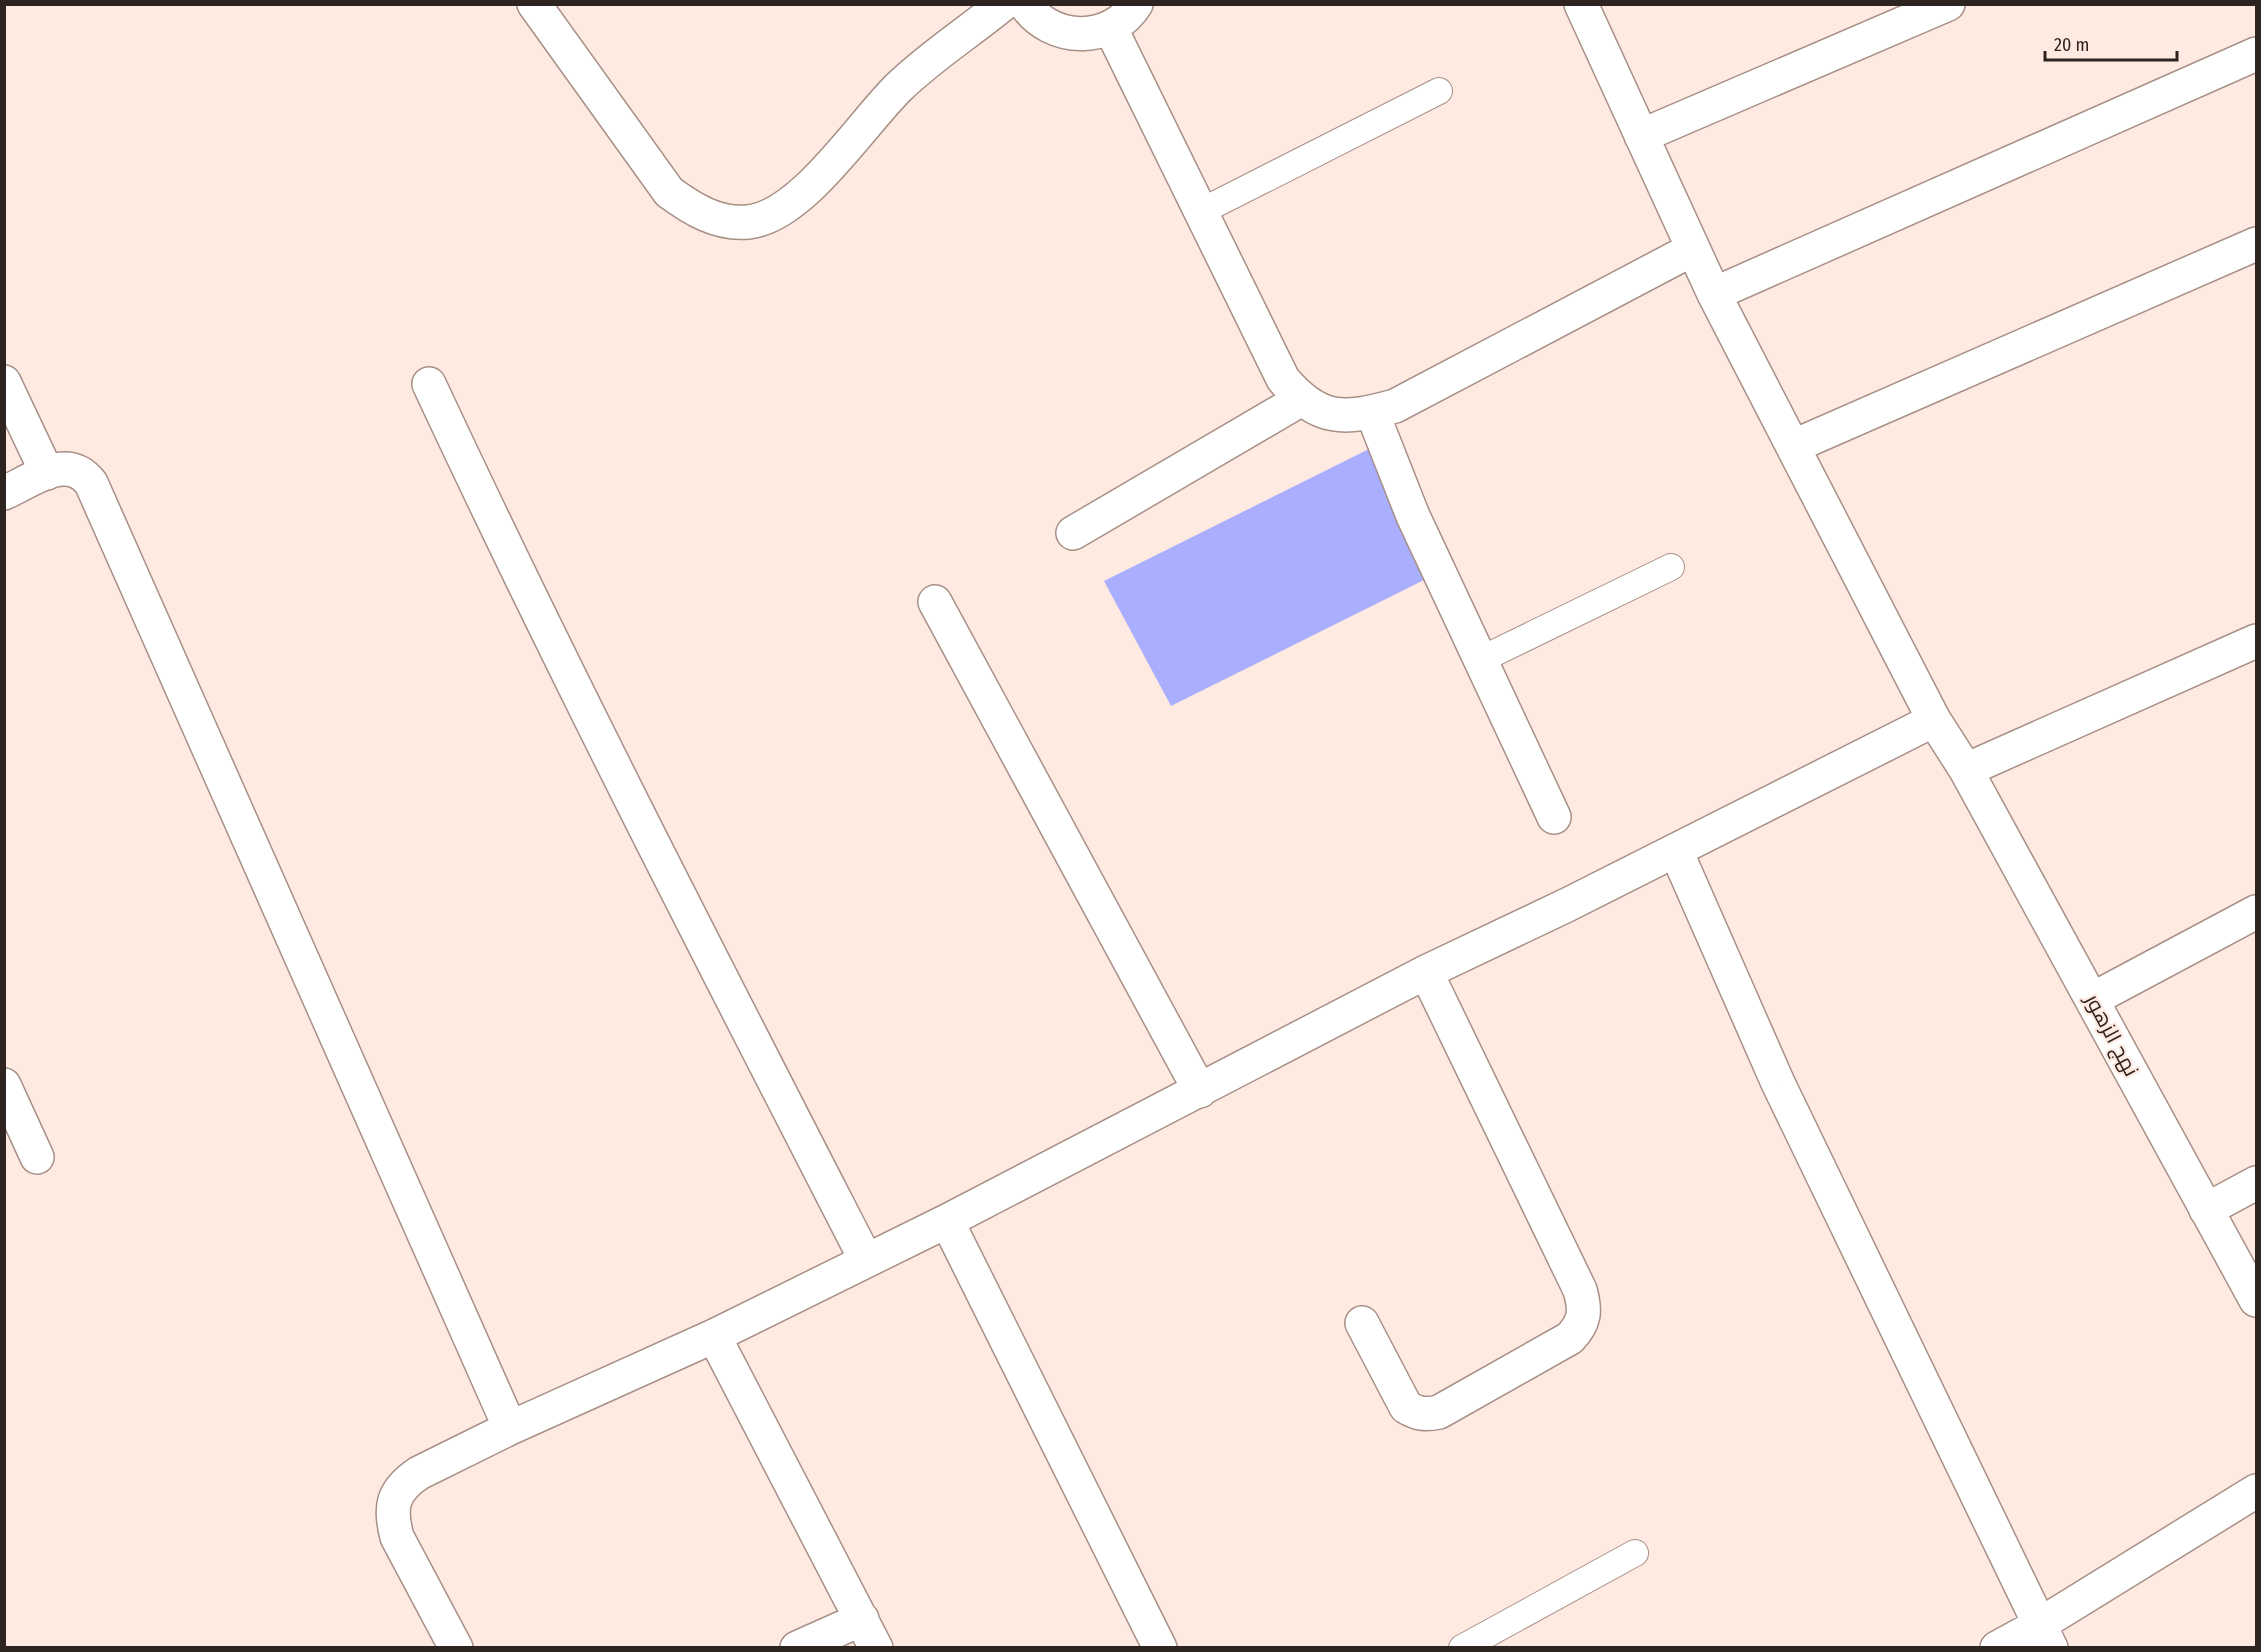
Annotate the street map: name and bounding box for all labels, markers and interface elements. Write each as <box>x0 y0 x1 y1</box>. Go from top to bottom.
scale bar <box>2045 24 2177 62</box>
text: 20 m <box>2054 34 2089 56</box>
street label: نهج الزهور <box>2078 988 2145 1081</box>

